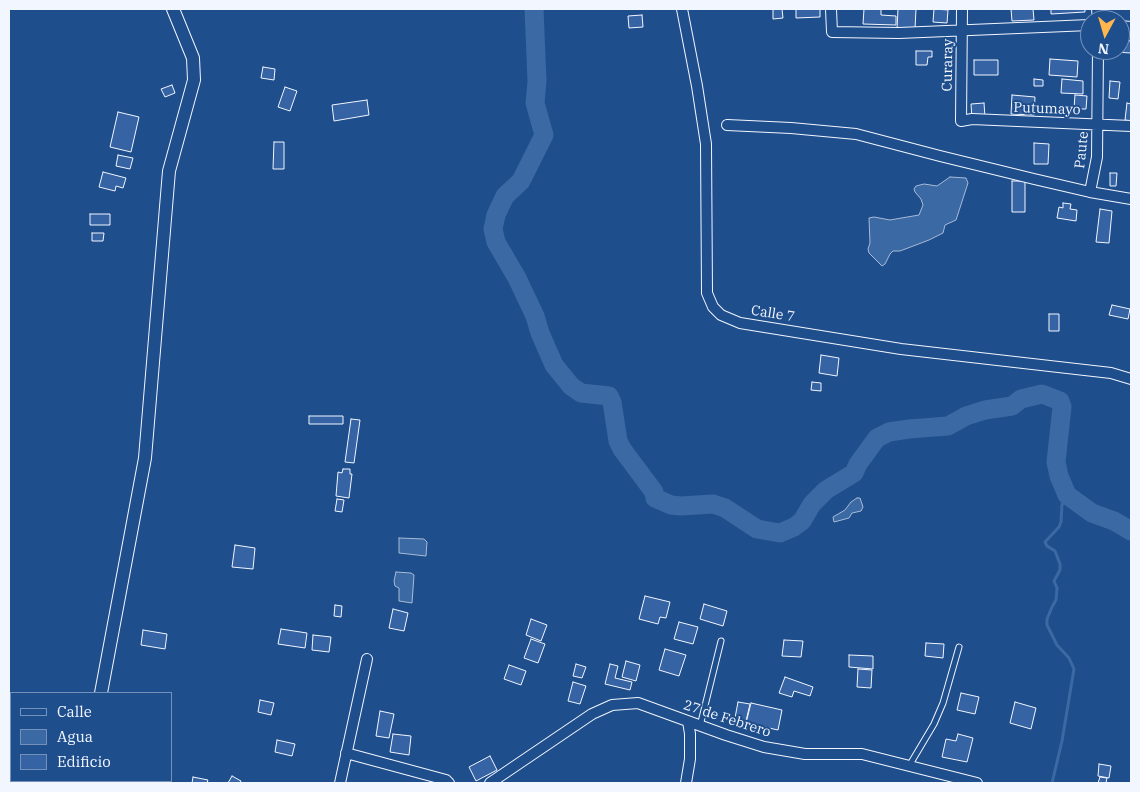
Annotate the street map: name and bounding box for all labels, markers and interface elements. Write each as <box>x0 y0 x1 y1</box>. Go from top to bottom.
north arrow <box>1080 10 1130 60</box>
street label: Curaray <box>939 38 957 92</box>
text: N <box>1097 39 1110 58</box>
street label: Putumayo <box>1013 99 1081 119</box>
street label: Paute <box>1072 131 1092 169</box>
street label: Calle 7 <box>750 302 796 326</box>
legend <box>10 692 172 782</box>
street label: 27 de Febrero <box>681 697 773 741</box>
text: Calle <box>57 702 92 721</box>
text: Agua <box>57 727 93 746</box>
text: Edificio <box>57 752 111 771</box>

